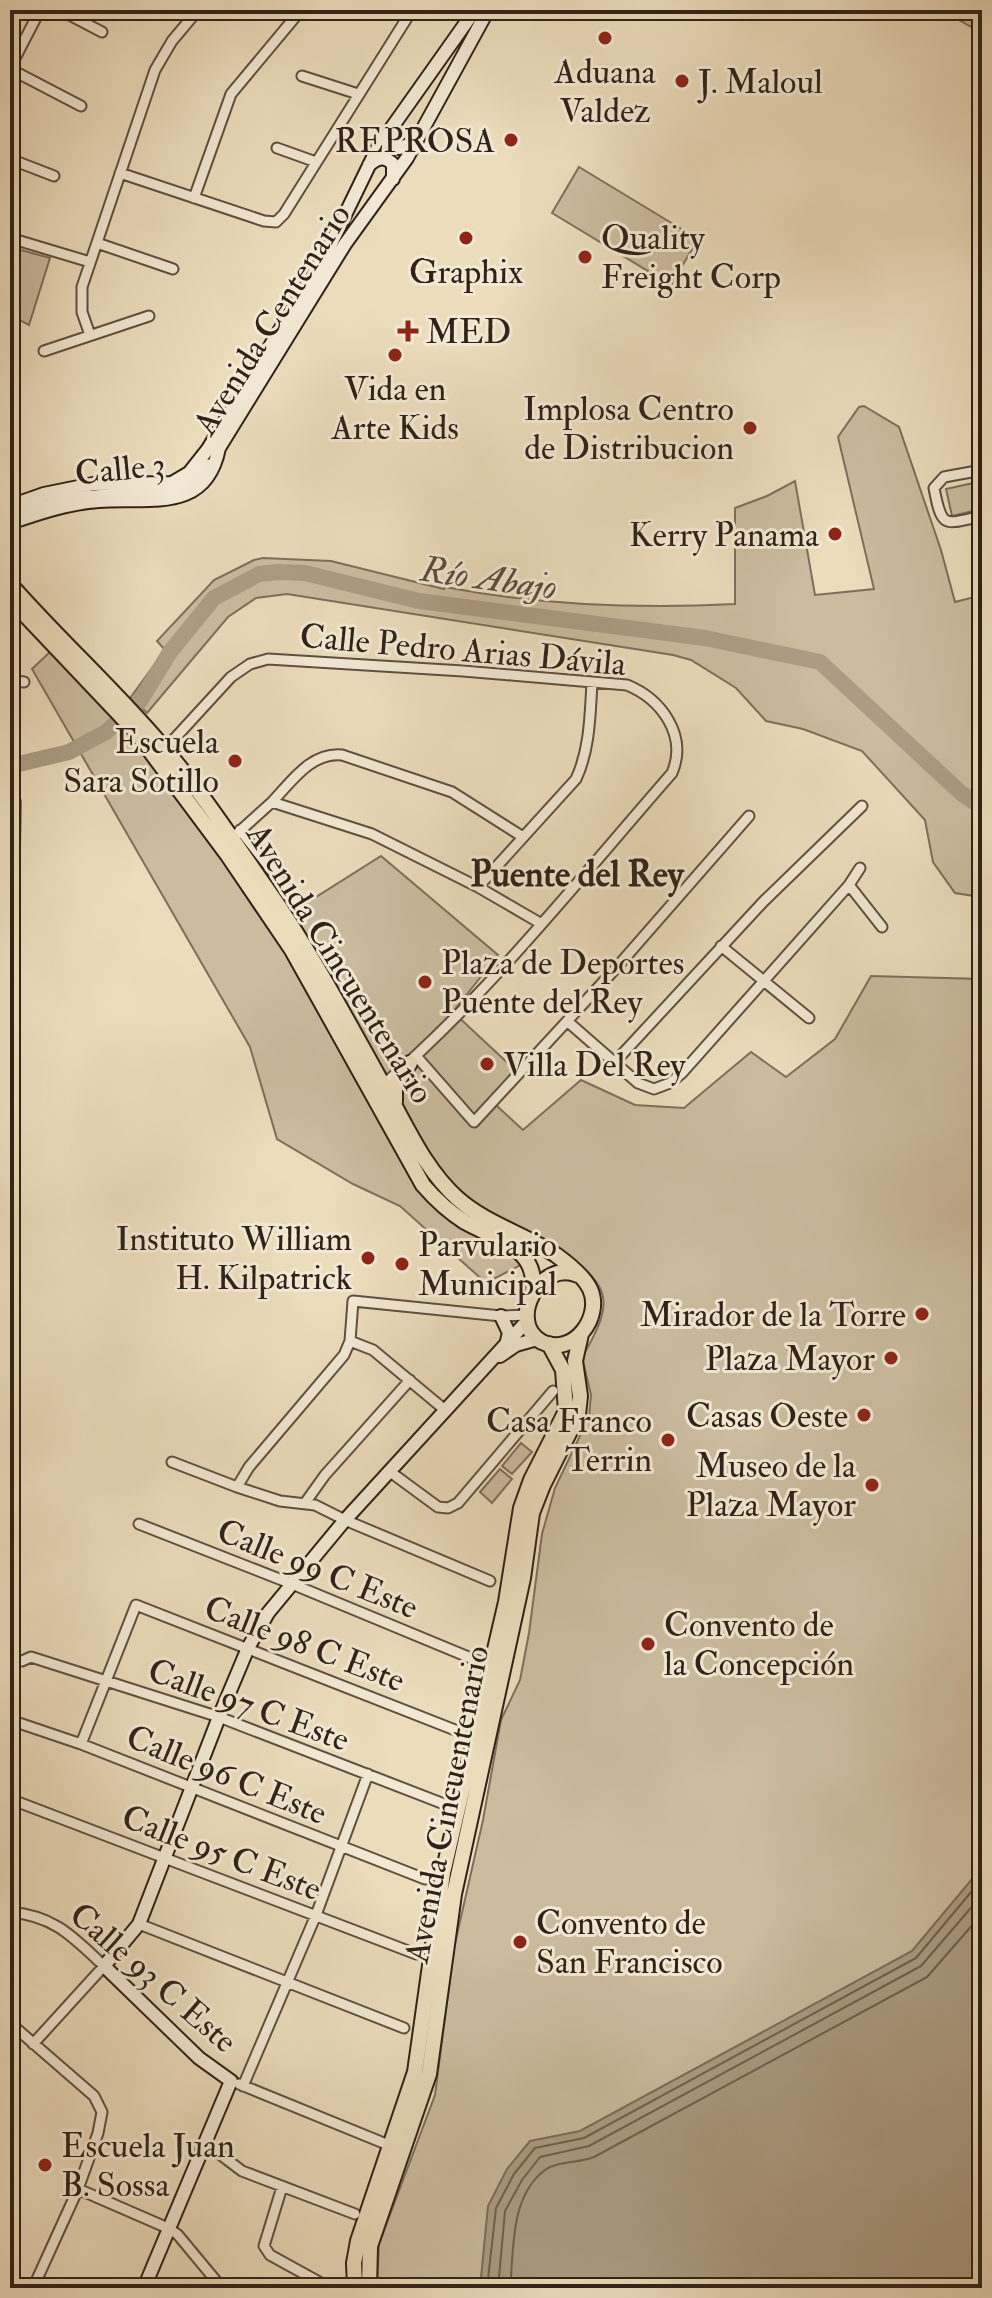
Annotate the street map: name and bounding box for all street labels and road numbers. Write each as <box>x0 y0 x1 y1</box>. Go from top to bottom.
street label: Avenida Centenario <box>183 196 361 444</box>
street label: Calle 3 <box>73 443 167 496</box>
street label: Calle Pedro Arias Dávila <box>298 615 629 686</box>
street label: Avenida Cincuentenario <box>236 815 443 1112</box>
street label: Calle 99 C Este <box>211 1510 424 1629</box>
street label: Calle 98 C Este <box>198 1586 411 1702</box>
street label: Avenida Cincuentenario <box>395 1642 499 1968</box>
street label: Calle 97 C Este <box>142 1649 355 1762</box>
street label: Calle 96 C Este <box>120 1716 333 1835</box>
street label: Calle 95 C Este <box>116 1796 327 1911</box>
street label: Calle 93 C Este <box>60 1894 246 2063</box>

